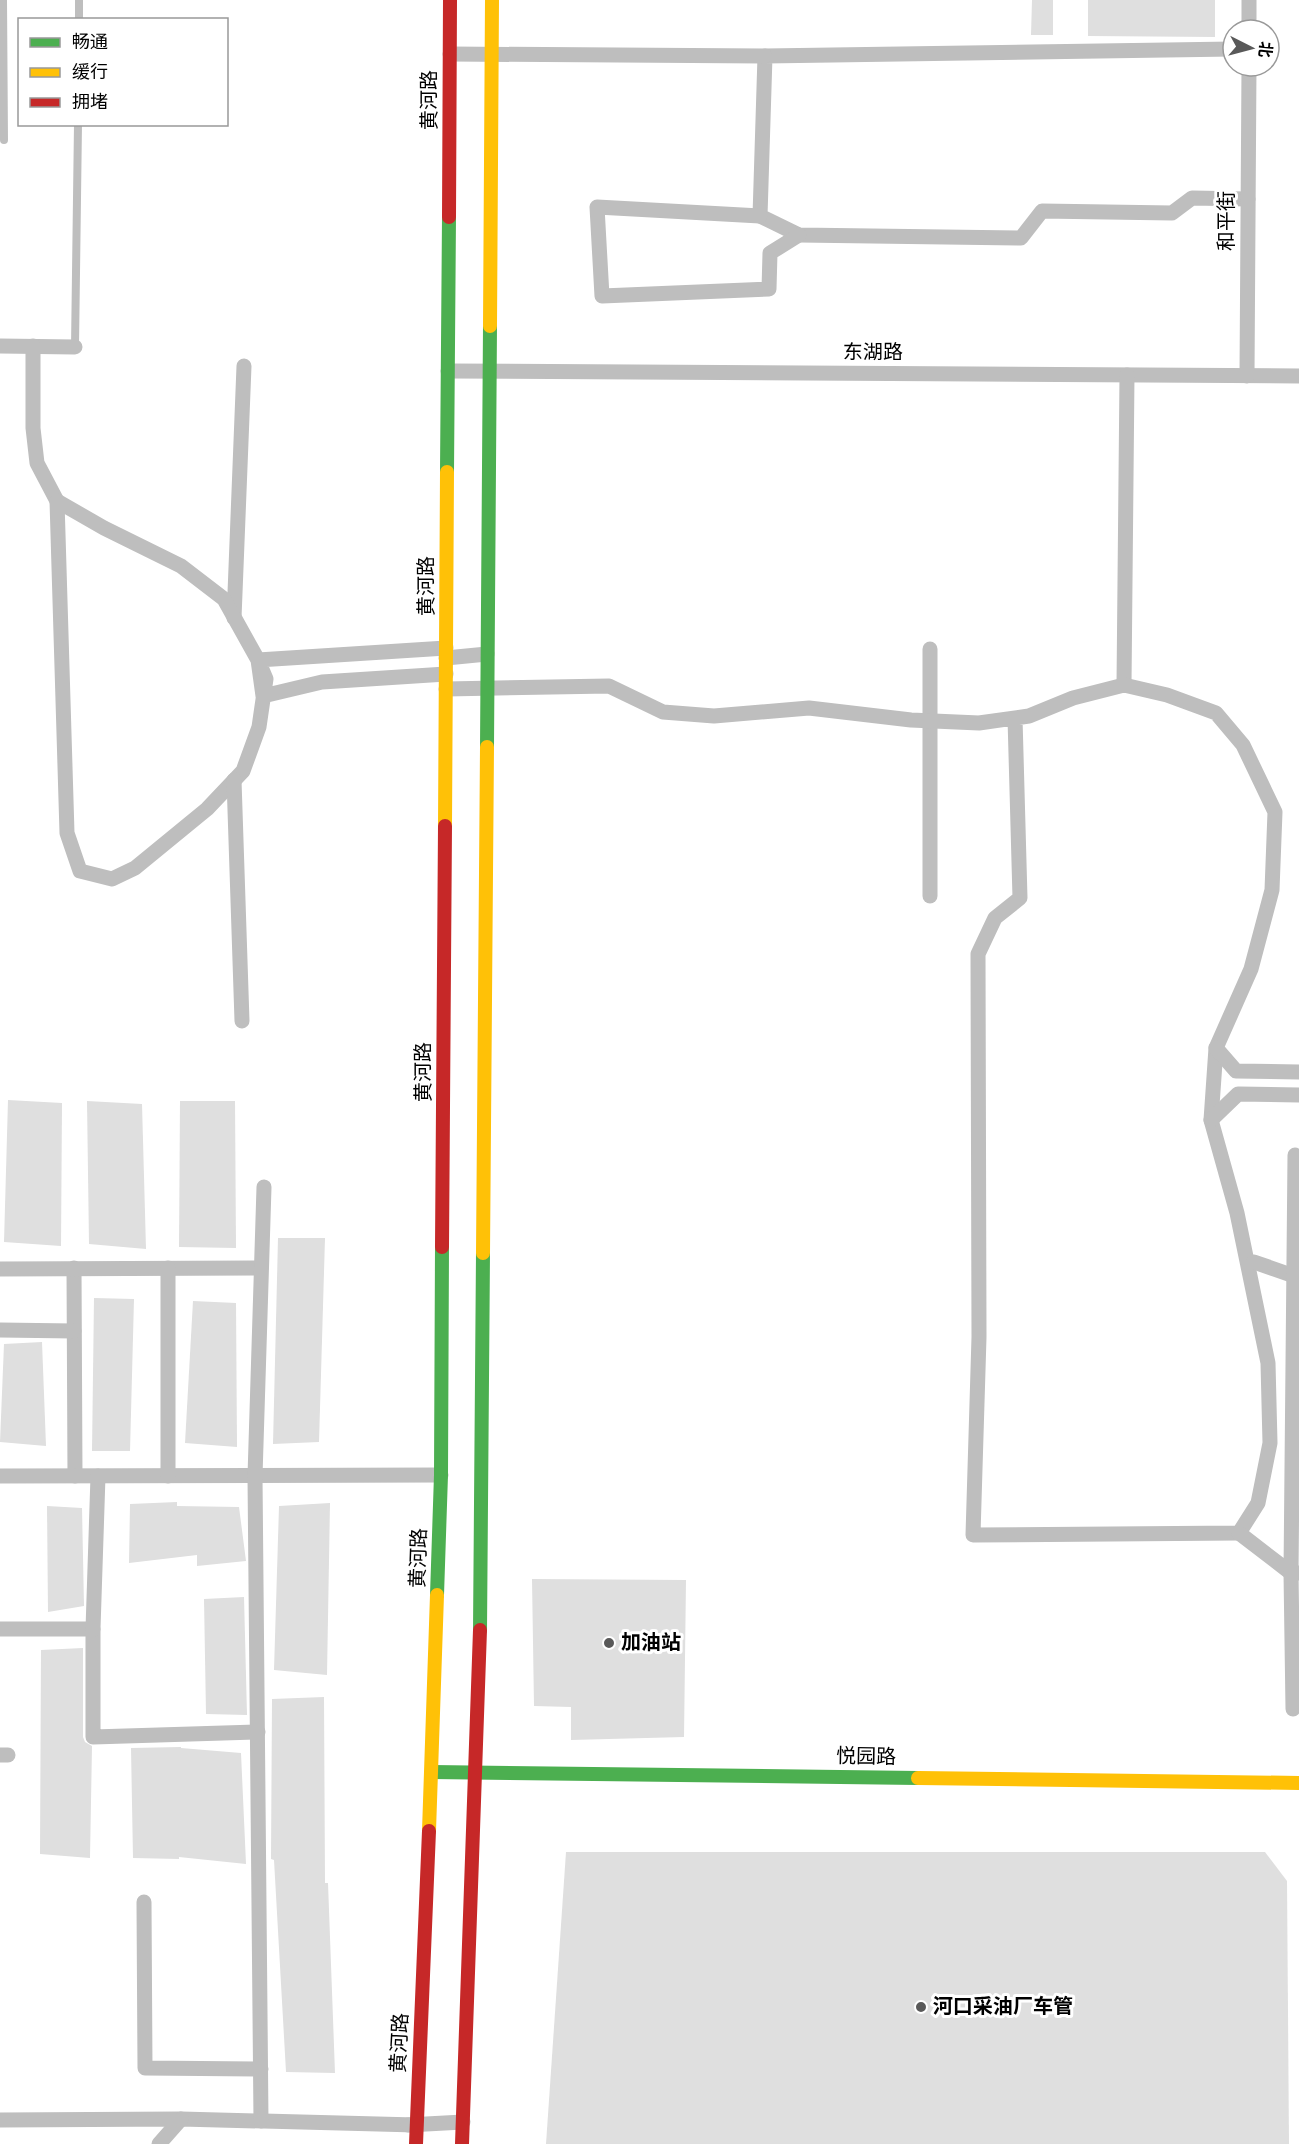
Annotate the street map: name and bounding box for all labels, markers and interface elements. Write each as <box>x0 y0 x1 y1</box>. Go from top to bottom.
legend <box>18 18 228 126</box>
north arrow <box>1221 18 1281 78</box>
text: 畅通 <box>72 32 108 53</box>
text: 北 <box>1254 40 1275 58</box>
text: 缓行 <box>72 62 108 83</box>
street label: 黄河路 <box>418 70 442 130</box>
text: 拥堵 <box>72 92 108 113</box>
street label: 和平街 <box>1215 191 1239 251</box>
street label: 东湖路 <box>843 341 903 365</box>
street label: 黄河路 <box>415 556 439 616</box>
street label: 黄河路 <box>412 1042 436 1102</box>
street label: 黄河路 <box>406 1528 432 1588</box>
place label: 加油站 <box>621 1631 681 1655</box>
marker: 加油站 <box>602 1636 616 1650</box>
street label: 悦园路 <box>836 1744 896 1770</box>
place label: 河口采油厂车管 <box>933 1995 1073 2019</box>
marker: 河口采油厂车管 <box>914 2000 928 2014</box>
street label: 黄河路 <box>386 2012 414 2074</box>

